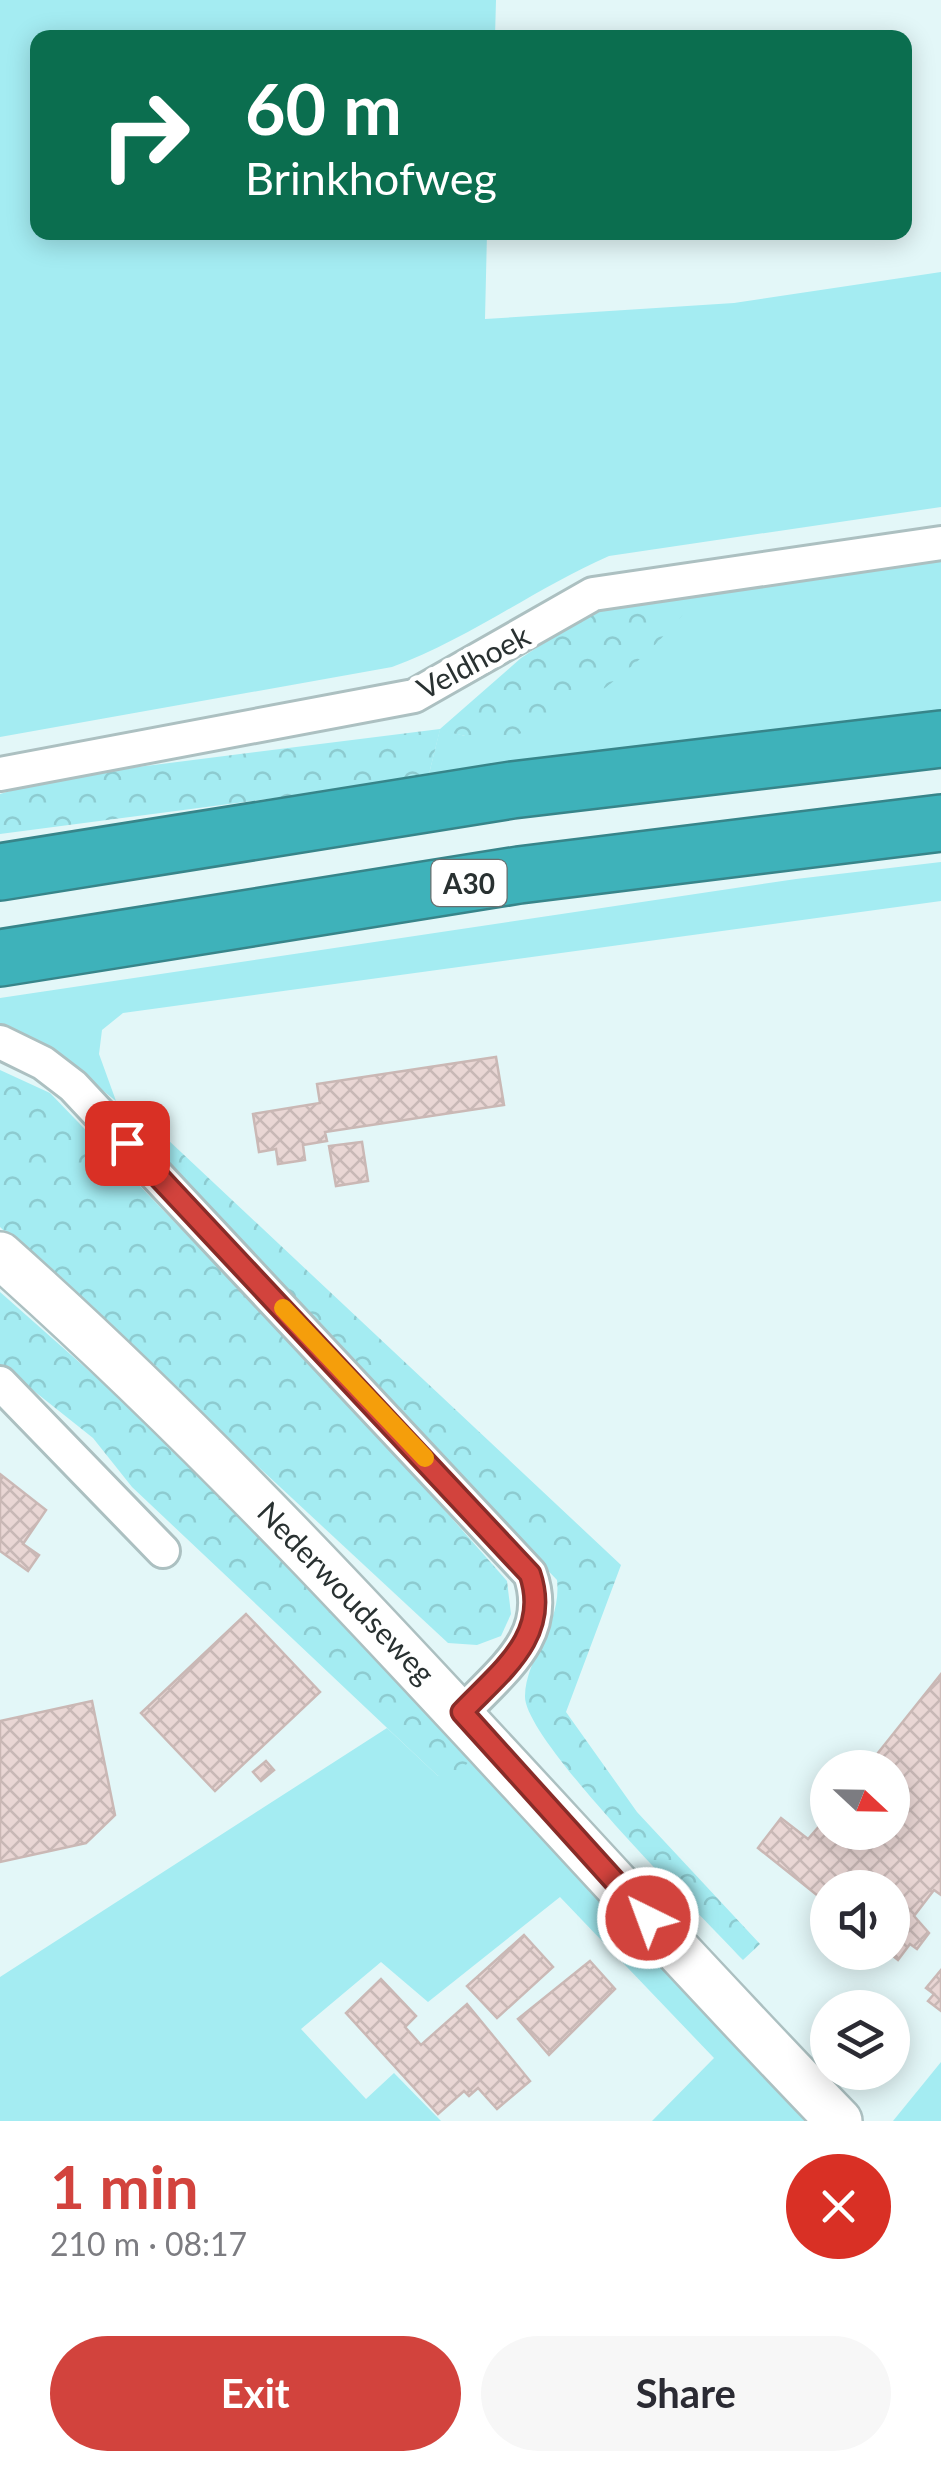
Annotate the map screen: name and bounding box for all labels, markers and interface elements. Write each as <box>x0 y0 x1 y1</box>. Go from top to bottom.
text: 60 m <box>245 66 402 150</box>
icon: right <box>80 70 210 200</box>
text: Brinkhofweg <box>245 151 497 205</box>
street label: Veldhoek <box>410 616 536 706</box>
road number: A30 <box>432 860 506 906</box>
pin <box>85 1101 170 1186</box>
icon: arrive <box>100 1116 155 1171</box>
street label: Nederwoudseweg <box>251 1493 443 1691</box>
north arrow <box>810 1750 910 1850</box>
map controls <box>810 1750 910 2090</box>
position arrow <box>596 1866 700 1970</box>
button: sound <box>810 1870 910 1970</box>
button: layers <box>810 1990 910 2090</box>
text: 1 min <box>50 2150 199 2222</box>
button: close <box>786 2154 891 2259</box>
text: 210 m · 08:17 <box>50 2224 247 2263</box>
button: Exit <box>50 2336 461 2451</box>
button: Share <box>481 2336 891 2451</box>

